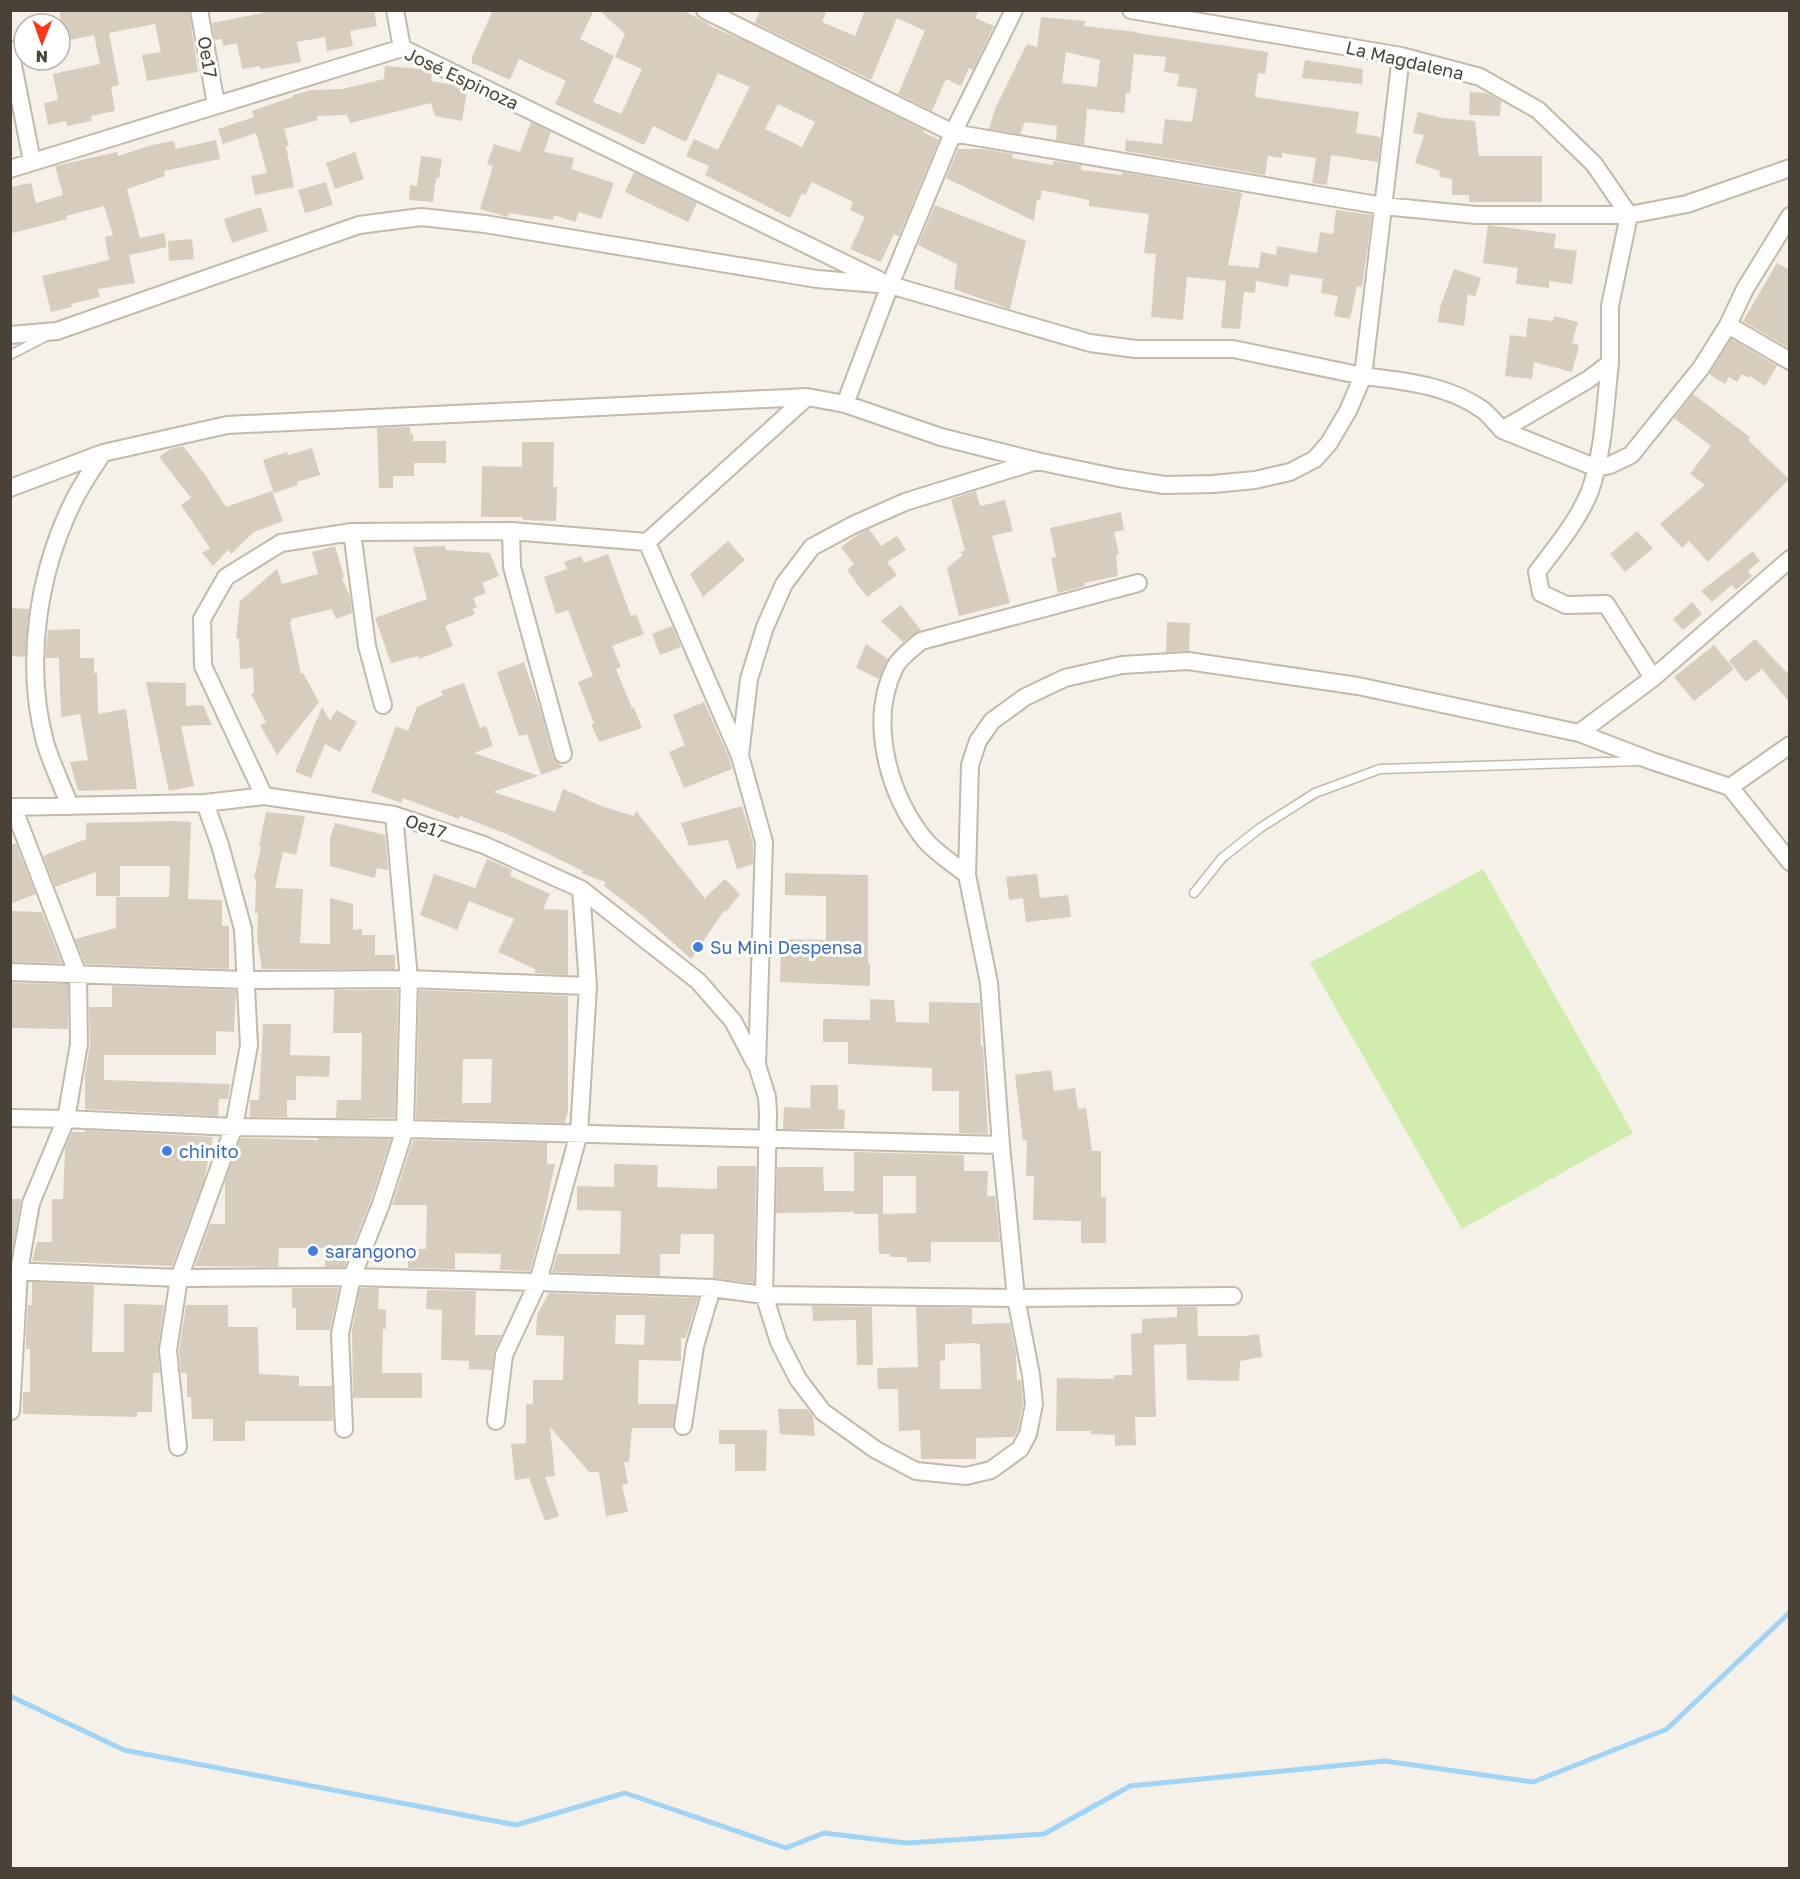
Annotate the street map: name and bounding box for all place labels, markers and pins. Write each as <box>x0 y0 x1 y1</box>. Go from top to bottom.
place label: Su Mini Despensa <box>710 936 862 958</box>
marker: Su Mini Despensa <box>691 940 705 954</box>
place label: chinito <box>179 1140 239 1162</box>
marker: chinito <box>160 1144 174 1158</box>
place label: sarangono <box>325 1240 417 1262</box>
marker: sarangono <box>306 1244 320 1258</box>

